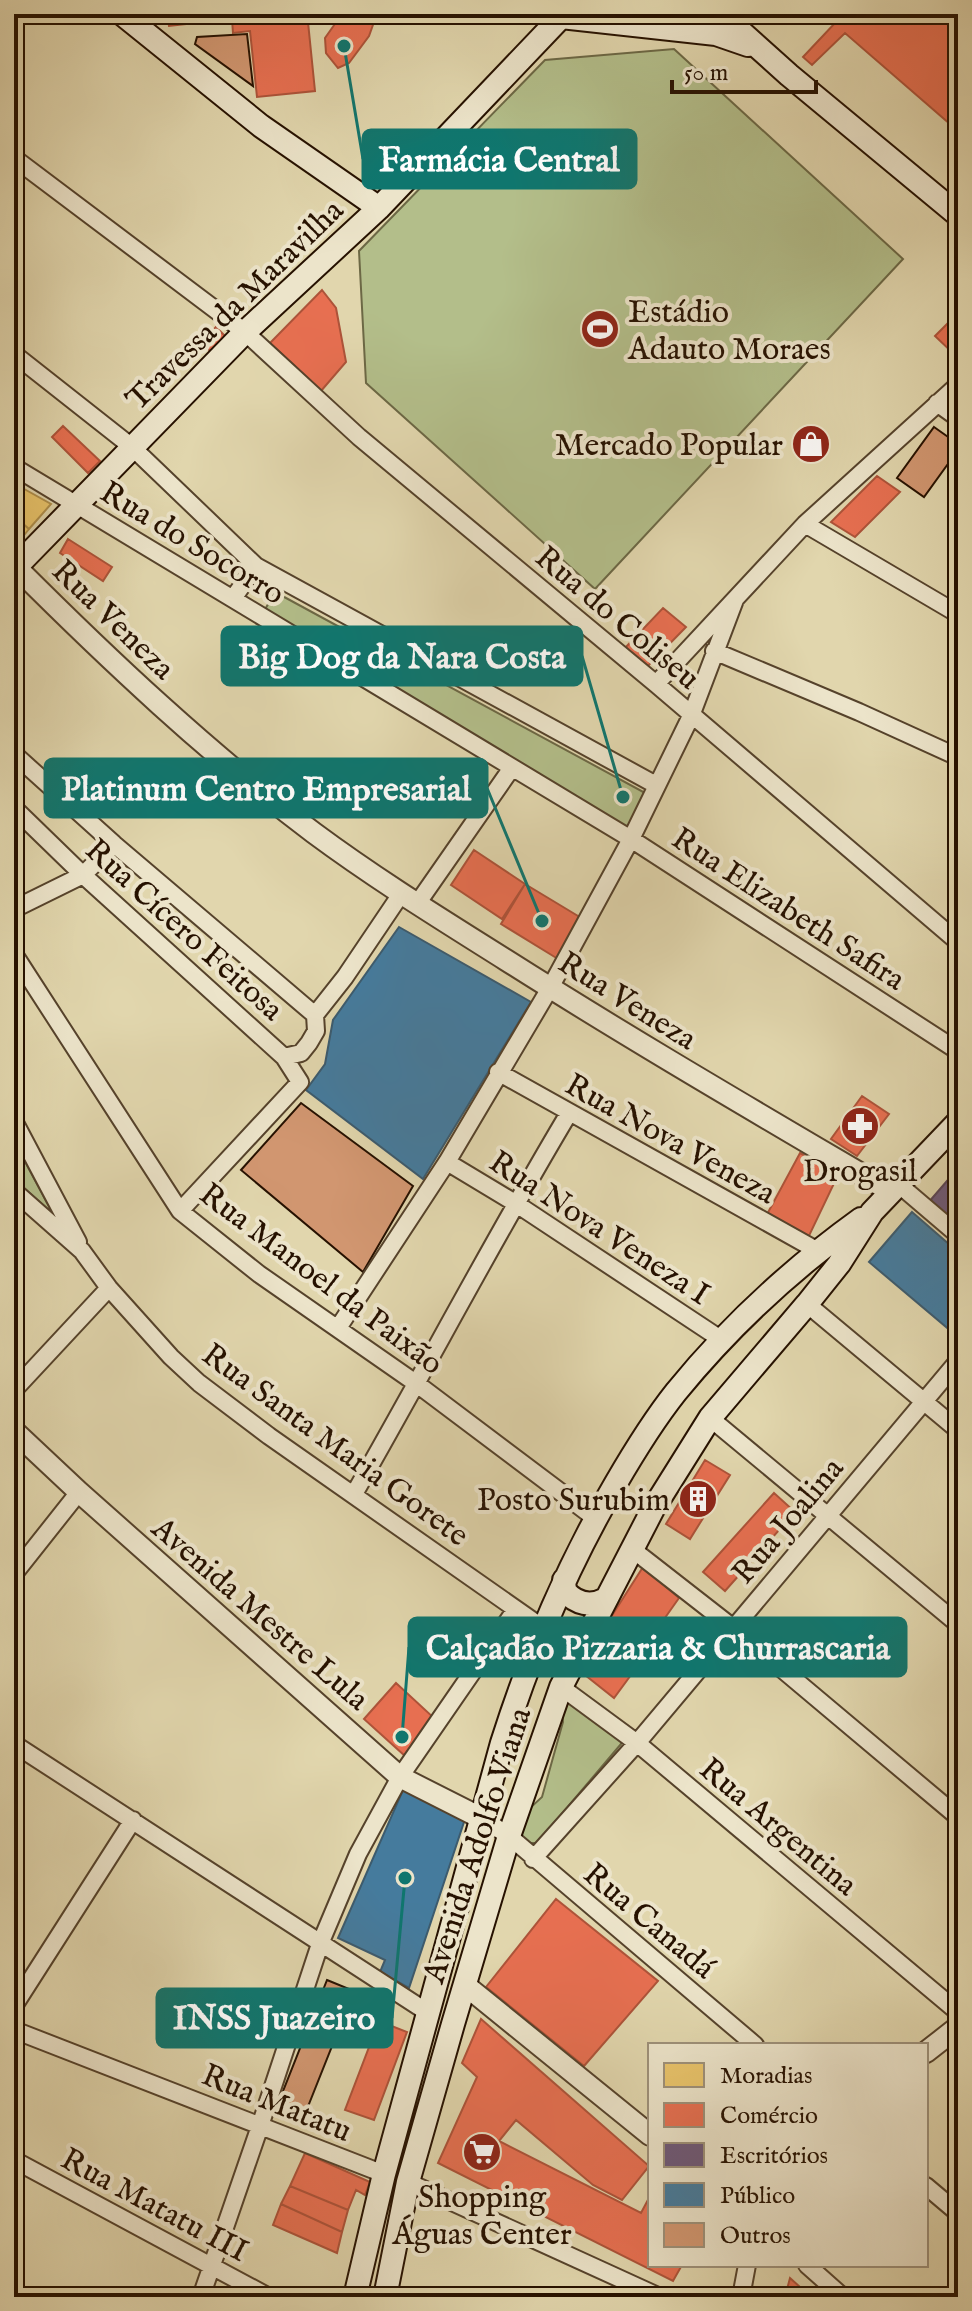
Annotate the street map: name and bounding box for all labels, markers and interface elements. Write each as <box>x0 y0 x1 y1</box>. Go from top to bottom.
scale bar <box>672 44 816 94</box>
text: 50 m <box>684 58 728 89</box>
callout: Farmácia Central <box>363 130 636 188</box>
text: Farmácia Central <box>378 140 620 183</box>
street label: Travessa da Maravilha <box>118 191 354 420</box>
place label: Estádio Adauto Moraes <box>627 293 831 371</box>
sports icon: Estádio Adauto Moraes <box>579 308 621 350</box>
shop icon: Mercado Popular <box>790 423 832 465</box>
place label: Mercado Popular <box>555 426 783 467</box>
street label: Rua do Socorro <box>92 473 291 615</box>
street label: Rua do Coliseu <box>526 538 707 700</box>
street label: Rua Veneza <box>42 552 183 690</box>
callout: Big Dog da Nara Costa <box>222 627 582 685</box>
text: Big Dog da Nara Costa <box>238 637 567 680</box>
callout: Platinum Centro Empresarial <box>45 759 487 817</box>
text: Platinum Centro Empresarial <box>61 769 472 812</box>
street label: Rua Elizabeth Safira <box>663 819 913 1001</box>
street label: Rua Cícero Feitosa <box>75 831 291 1031</box>
street label: Rua Veneza <box>550 943 704 1061</box>
street label: Rua Nova Veneza <box>557 1065 782 1215</box>
pharmacy icon: Drogasil <box>839 1105 881 1147</box>
street label: Rua Nova Veneza I <box>480 1142 717 1316</box>
place label: Drogasil <box>803 1152 917 1193</box>
street label: Rua Manoel da Paixão <box>190 1175 451 1385</box>
street label: Rua Santa Maria Gorete <box>193 1335 476 1557</box>
street label: Rua Joalina <box>724 1450 854 1593</box>
building icon: Posto Surubim <box>677 1478 719 1520</box>
place label: Posto Surubim <box>477 1481 670 1522</box>
street label: Avenida Mestre Lula <box>141 1509 377 1721</box>
callout: Calçadão Pizzaria & Churrascaria <box>409 1618 906 1676</box>
text: Calçadão Pizzaria & Churrascaria <box>426 1628 892 1671</box>
street label: Avenida Adolfo Viana <box>414 1703 542 1990</box>
street label: Rua Argentina <box>690 1750 865 1906</box>
street label: Rua Canadá <box>574 1855 723 1989</box>
callout: INSS Juazeiro <box>157 1989 392 2047</box>
text: INSS Juazeiro <box>173 1998 375 2041</box>
legend <box>648 2043 928 2267</box>
street label: Rua Matatu <box>195 2056 357 2153</box>
text: Moradias <box>720 2061 812 2092</box>
text: Comércio <box>720 2101 818 2132</box>
supermarket icon: Shopping Águas Center <box>461 2131 503 2173</box>
street label: Rua Matatu III <box>53 2140 254 2273</box>
text: Escritórios <box>720 2141 828 2172</box>
place label: Shopping Águas Center <box>391 2178 572 2256</box>
text: Público <box>720 2181 795 2212</box>
text: Outros <box>720 2221 791 2252</box>

